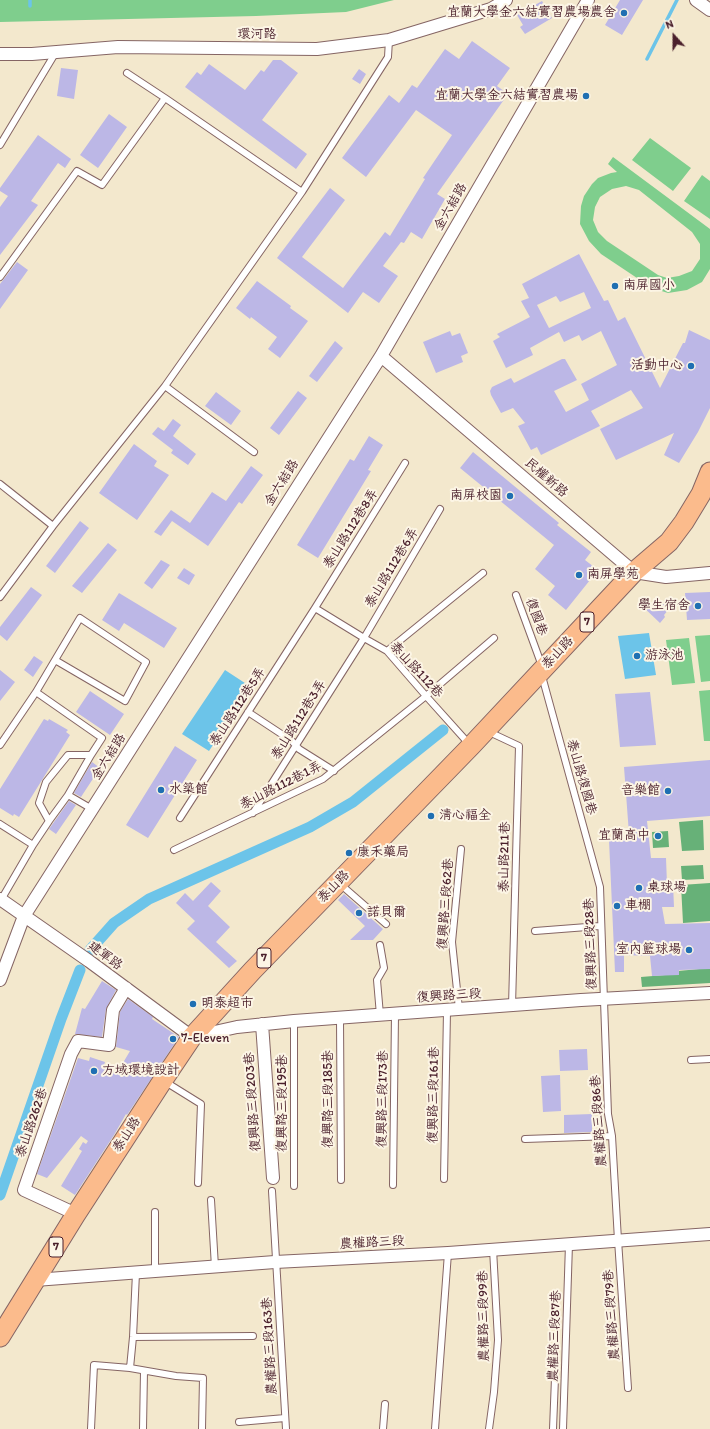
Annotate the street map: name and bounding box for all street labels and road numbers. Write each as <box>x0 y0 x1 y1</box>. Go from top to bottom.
street label: 環河路 <box>238 27 276 43</box>
street label: 金六結路 <box>431 181 471 233</box>
street label: 民權新路 <box>521 455 571 501</box>
street label: 金六結路 <box>262 457 302 509</box>
street label: 泰山路112巷8弄 <box>320 486 382 572</box>
street label: 泰山路112巷6弄 <box>362 525 422 611</box>
street label: 復國巷 <box>522 596 550 638</box>
road number: 7 <box>580 612 594 632</box>
street label: 泰山路 <box>539 633 577 673</box>
street label: 泰山路112巷 <box>386 639 446 701</box>
street label: 泰山路112巷5弄 <box>207 665 269 749</box>
street label: 泰山路112巷3弄 <box>268 677 330 763</box>
street label: 金六結路 <box>89 731 129 783</box>
street label: 泰山路復國巷 <box>563 737 599 817</box>
street label: 泰山路112巷1弄 <box>237 759 325 813</box>
street label: 泰山路211巷 <box>497 821 513 893</box>
street label: 復興路三段62巷 <box>435 858 457 950</box>
street label: 泰山路 <box>315 868 353 906</box>
street label: 復興路三段28巷 <box>582 898 600 990</box>
street label: 建軍路 <box>85 938 125 974</box>
road number: 7 <box>257 948 271 968</box>
street label: 復興路三段 <box>416 986 482 1006</box>
street label: 復興路三段161巷 <box>425 1046 443 1144</box>
street label: 復興路三段185巷 <box>321 1050 337 1148</box>
street label: 復興路三段173巷 <box>374 1050 392 1148</box>
street label: 復興路三段203巷 <box>242 1052 264 1152</box>
street label: 復興路三段195巷 <box>275 1054 291 1152</box>
street label: 農權路三段86巷 <box>588 1075 610 1167</box>
street label: 泰山路262巷 <box>13 1086 51 1160</box>
street label: 泰山路 <box>110 1114 144 1156</box>
street label: 農權路三段 <box>339 1234 405 1252</box>
road number: 7 <box>49 1237 63 1257</box>
street label: 農權路三段79巷 <box>601 1269 623 1361</box>
street label: 農權路三段99巷 <box>475 1270 493 1362</box>
street label: 農權路三段87巷 <box>546 1290 564 1382</box>
street label: 農權路三段163巷 <box>260 1297 280 1395</box>

